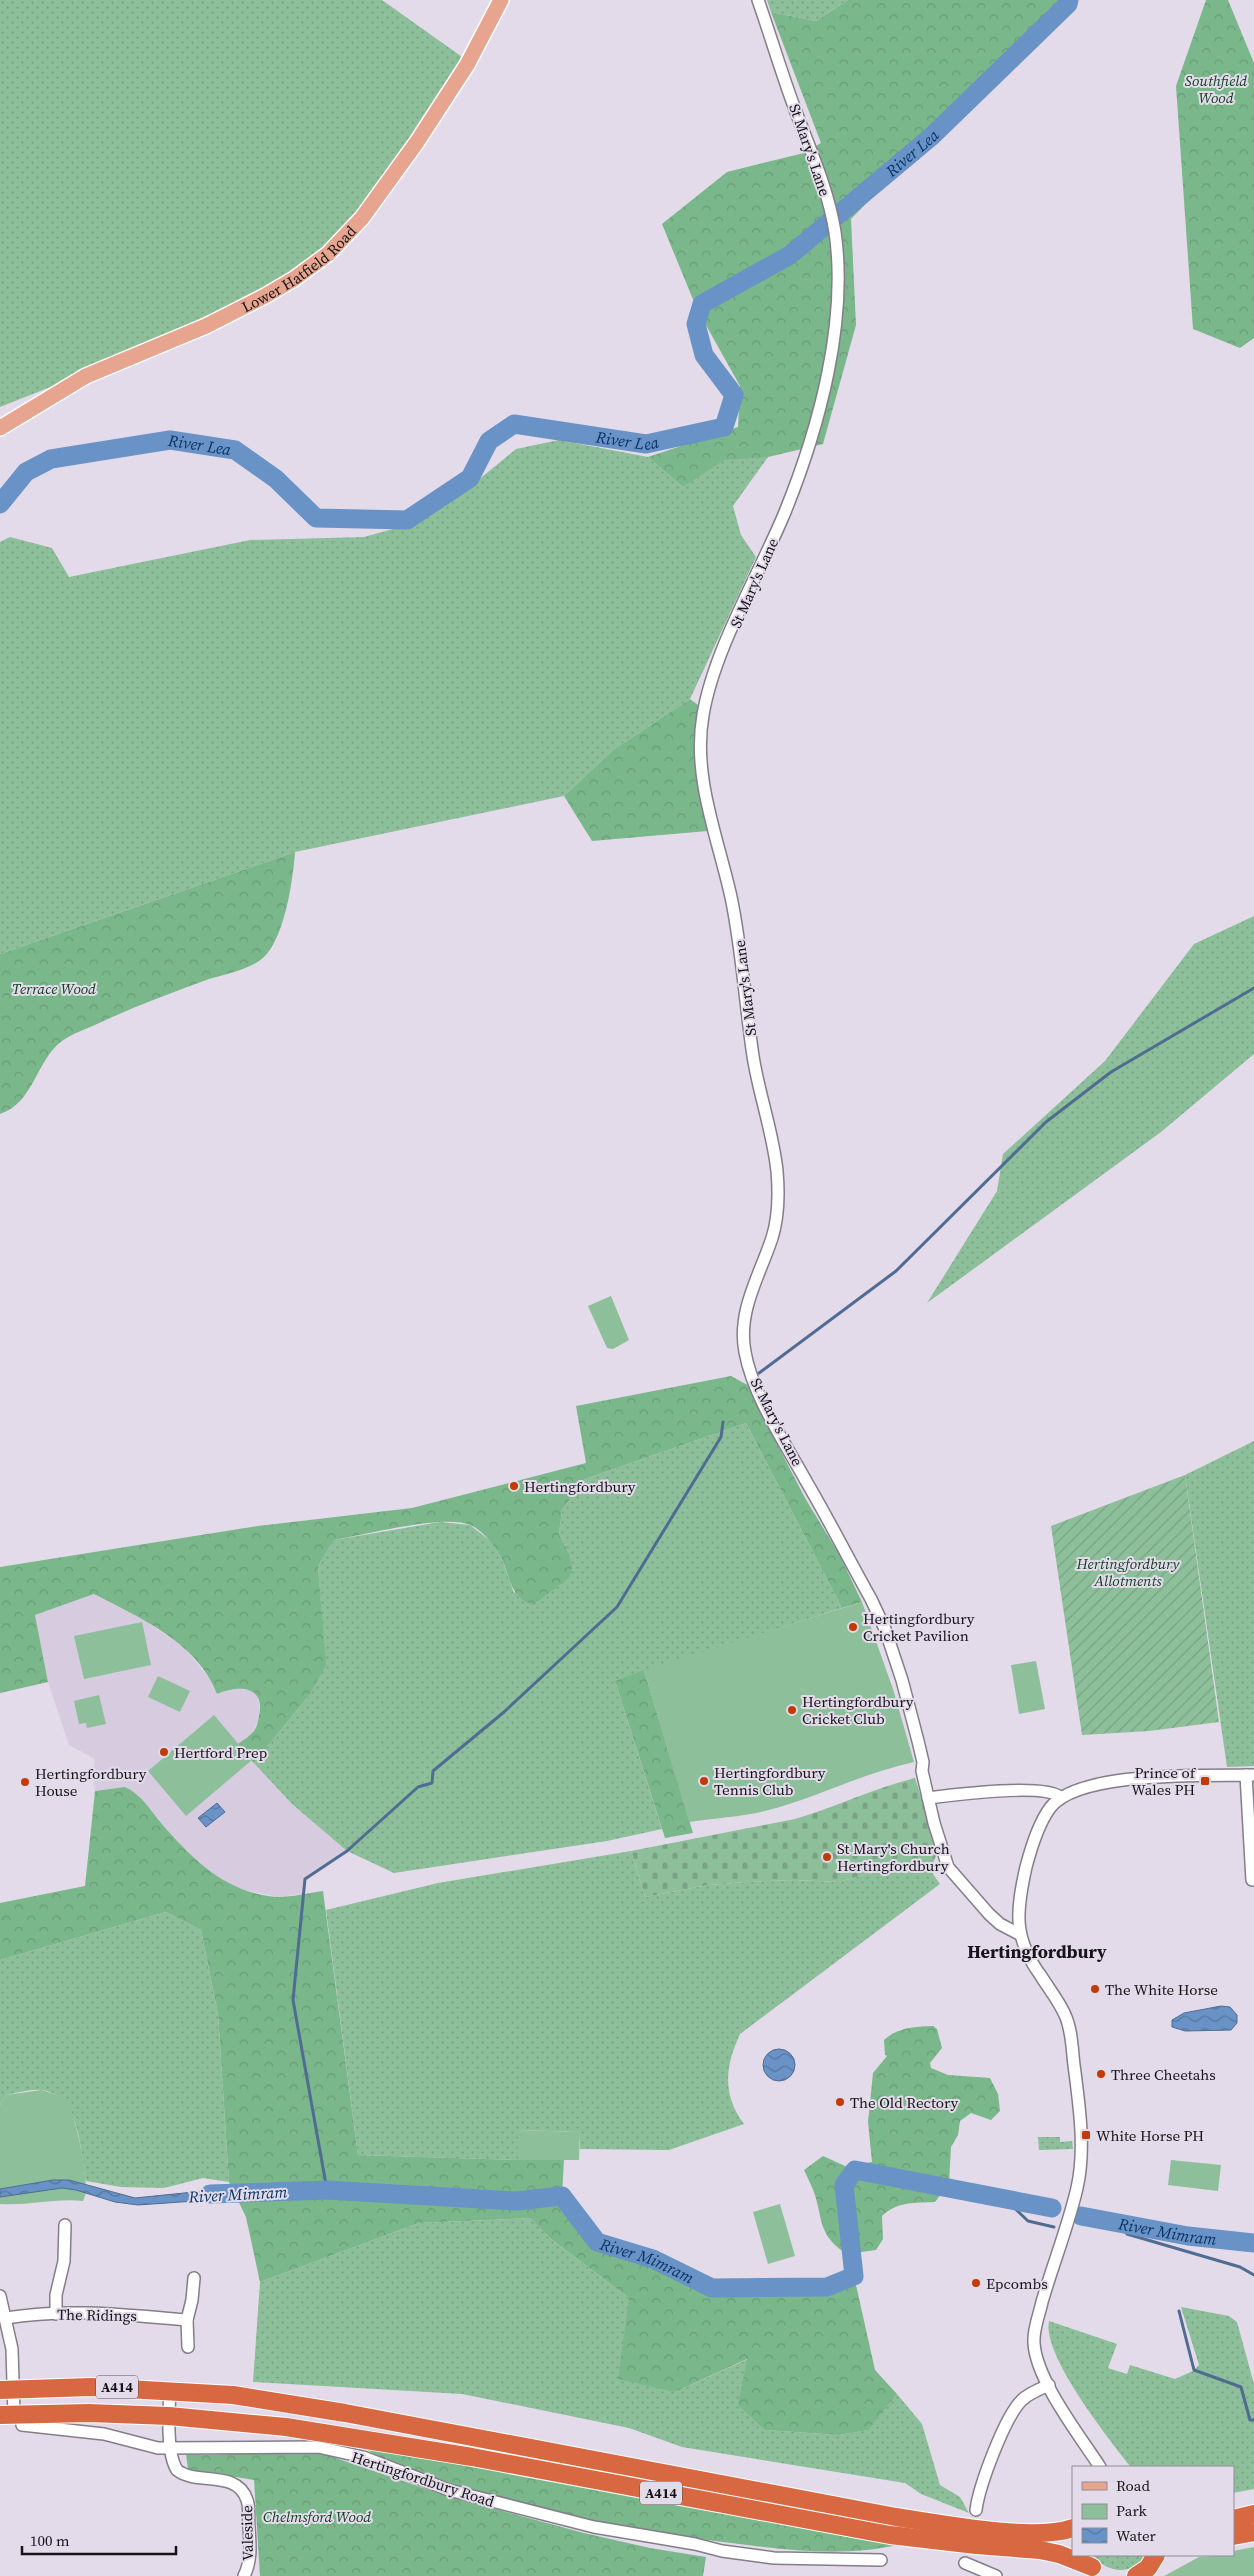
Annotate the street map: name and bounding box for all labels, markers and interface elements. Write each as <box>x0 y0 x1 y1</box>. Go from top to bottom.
park label: Southfield Wood <box>1185 70 1247 108</box>
street label: St Mary's Lane <box>784 101 836 199</box>
water label: River Lea <box>880 124 944 182</box>
street label: Lower Hatfield Road <box>238 220 361 317</box>
water label: River Lea <box>594 425 661 455</box>
water label: River Lea <box>166 429 233 460</box>
street label: St Mary's Lane <box>725 534 783 631</box>
street label: St Mary's Lane <box>729 939 761 1037</box>
park label: Terrace Wood <box>12 978 96 999</box>
street label: St Mary's Lane <box>746 1374 808 1470</box>
place label: Hertingfordbury <box>524 1476 636 1497</box>
marker: Hertingfordbury <box>508 1480 520 1492</box>
park label: Hertingfordbury Allotments <box>1076 1553 1180 1591</box>
place label: Hertingfordbury Cricket Pavilion <box>863 1608 975 1646</box>
marker: Hertingfordbury Cricket Pavilion <box>847 1621 859 1633</box>
place label: Hertingfordbury Cricket Club <box>802 1691 914 1729</box>
marker: Hertingfordbury Cricket Club <box>786 1704 798 1716</box>
place label: Hertford Prep <box>174 1742 268 1763</box>
marker: Hertford Prep <box>158 1746 170 1758</box>
place label: Hertingfordbury Tennis Club <box>714 1762 826 1800</box>
place label: Prince of Wales PH <box>1131 1762 1197 1800</box>
place label: Hertingfordbury House <box>35 1763 147 1801</box>
marker: Hertingfordbury Tennis Club <box>698 1775 710 1787</box>
marker: Prince of Wales PH <box>1199 1775 1211 1787</box>
marker: Hertingfordbury House <box>19 1776 31 1788</box>
place label: St Mary's Church Hertingfordbury <box>837 1838 950 1876</box>
marker: St Mary's Church Hertingfordbury <box>821 1851 833 1863</box>
district label: Hertingfordbury <box>967 1939 1107 1964</box>
place label: The White Horse <box>1105 1979 1218 2000</box>
marker: The White Horse <box>1089 1983 1101 1995</box>
place label: Three Cheetahs <box>1111 2064 1216 2085</box>
marker: Three Cheetahs <box>1095 2068 1107 2080</box>
place label: The Old Rectory <box>850 2092 958 2113</box>
marker: The Old Rectory <box>834 2096 846 2108</box>
place label: White Horse PH <box>1096 2125 1204 2146</box>
marker: White Horse PH <box>1080 2129 1092 2141</box>
water label: River Mimram <box>187 2180 288 2208</box>
water label: River Mimram <box>1116 2212 1218 2250</box>
water label: River Mimram <box>597 2232 698 2289</box>
place label: Epcombs <box>986 2273 1048 2294</box>
marker: Epcombs <box>970 2277 982 2289</box>
street label: The Ridings <box>57 2304 137 2326</box>
road number: A414 <box>96 2376 138 2398</box>
street label: Hertingfordbury Road <box>349 2446 498 2512</box>
legend <box>1072 2466 1234 2556</box>
text: Road <box>1116 2475 1150 2496</box>
road number: A414 <box>640 2482 682 2504</box>
text: Park <box>1116 2500 1148 2521</box>
street label: Valeside <box>236 2505 258 2561</box>
park label: Chelmsford Wood <box>263 2506 371 2527</box>
scale bar <box>22 2524 176 2556</box>
text: Water <box>1116 2525 1157 2546</box>
text: 100 m <box>30 2530 70 2551</box>

